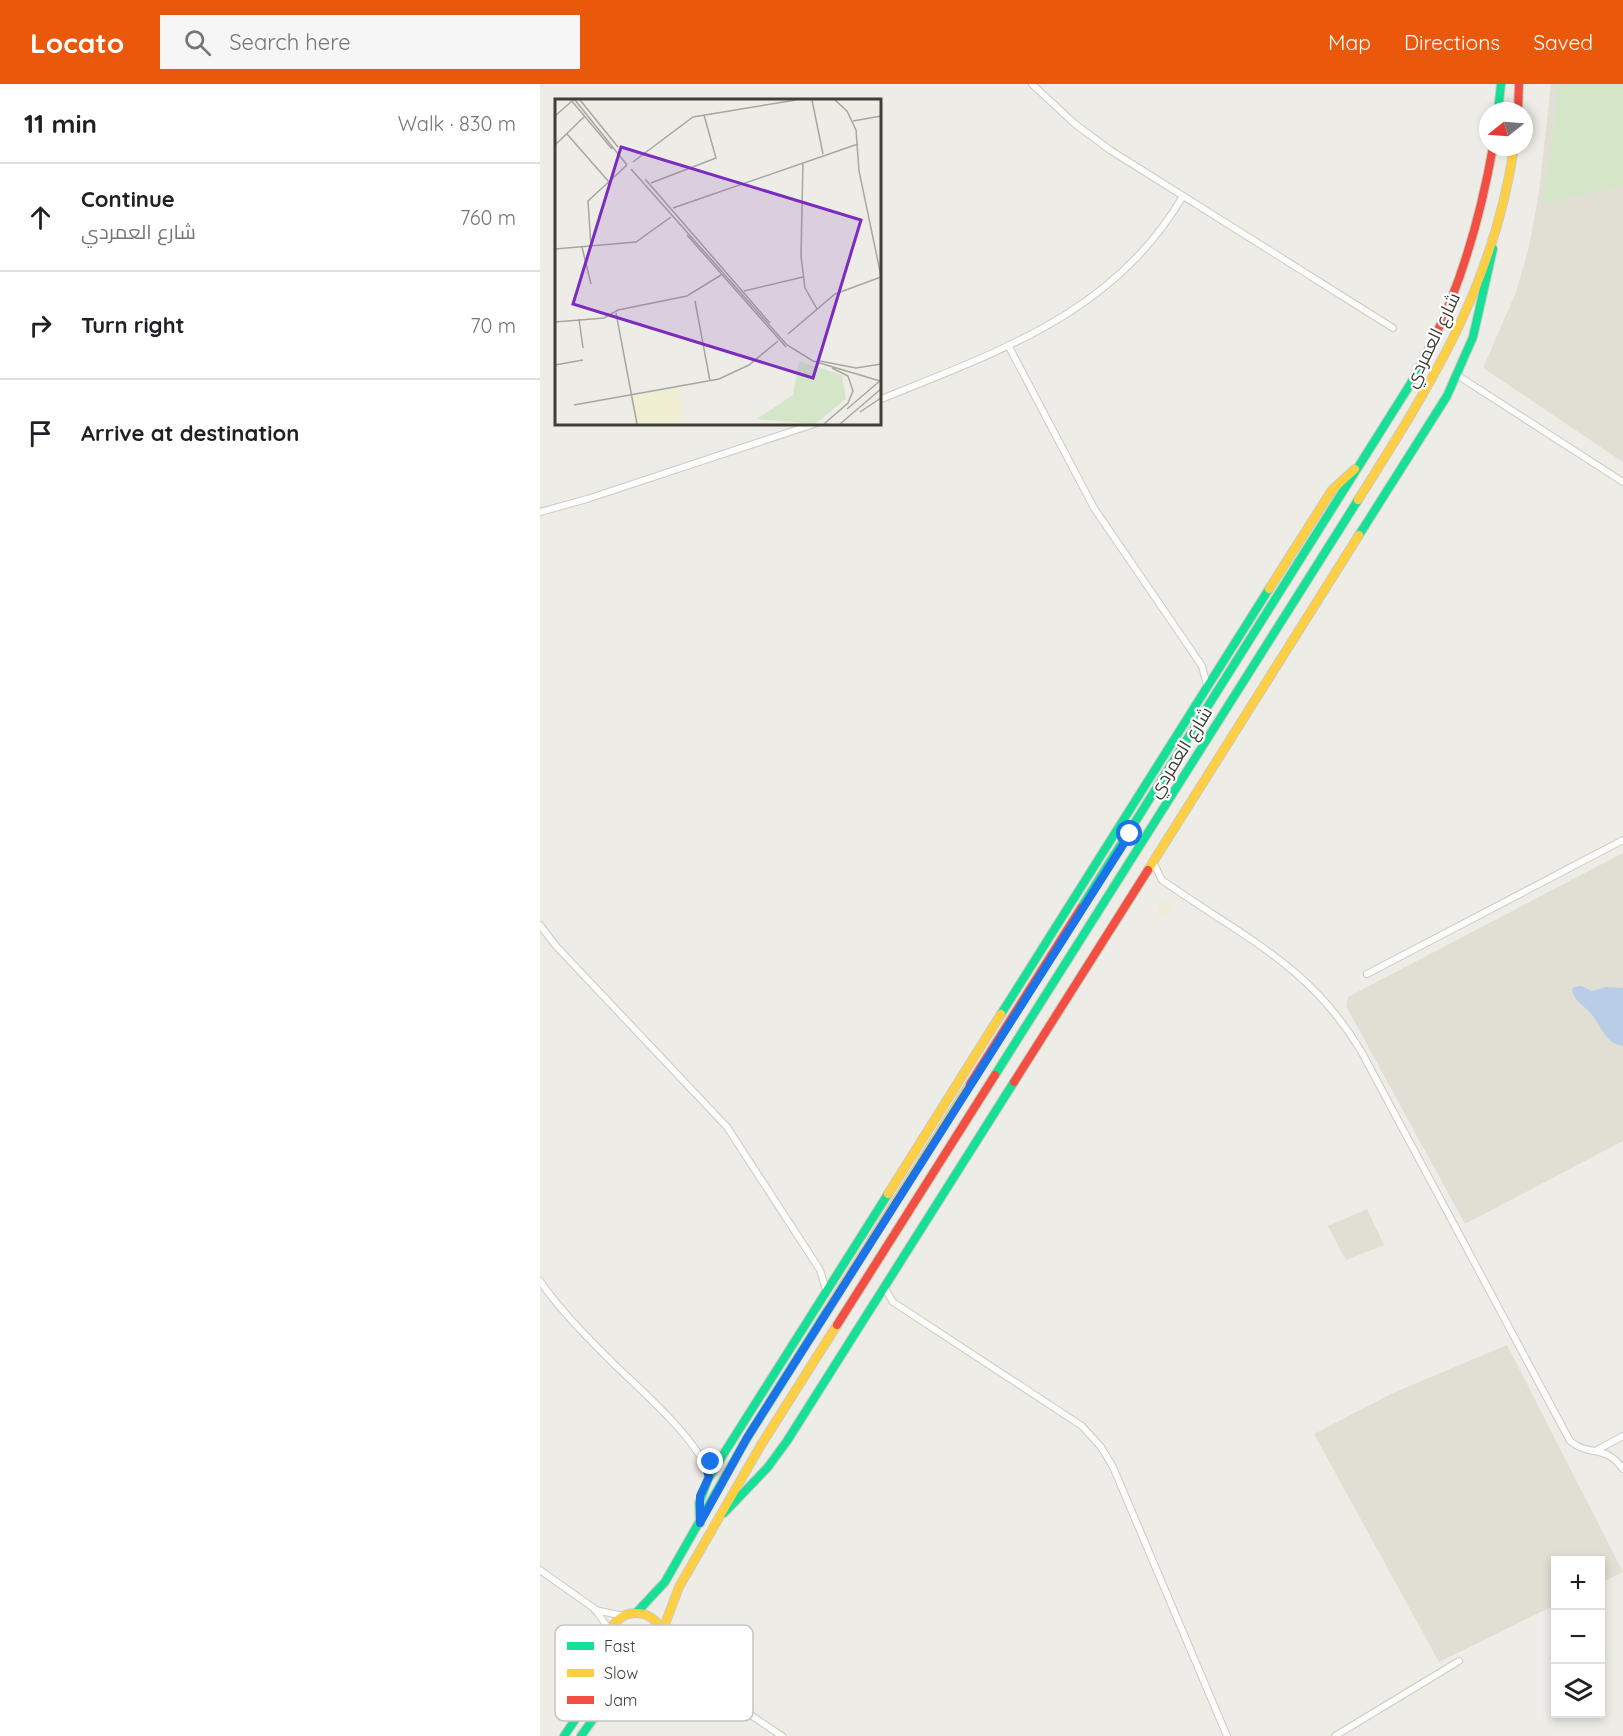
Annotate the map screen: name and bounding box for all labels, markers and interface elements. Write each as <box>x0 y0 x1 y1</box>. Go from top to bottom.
search box <box>160 15 580 69</box>
text: Locato <box>30 25 124 60</box>
icon: search <box>181 26 214 59</box>
text: Search here <box>229 28 351 56</box>
text: Map <box>1328 29 1371 55</box>
text: Directions <box>1404 29 1500 55</box>
text: Saved <box>1533 29 1593 55</box>
inset map <box>555 99 880 424</box>
north arrow <box>1479 102 1533 156</box>
text: 11 min <box>24 107 97 140</box>
text: Walk · 830 m <box>398 111 516 136</box>
text: Continue <box>81 185 175 213</box>
icon: ahead <box>24 201 57 234</box>
text: 760 m <box>460 205 516 230</box>
text: شارع العمردي <box>81 219 196 244</box>
street label: شارع العمردي <box>1399 288 1468 393</box>
icon: right <box>24 309 57 342</box>
text: Turn right <box>81 311 185 339</box>
text: 70 m <box>470 313 516 338</box>
icon: arrive <box>24 417 57 450</box>
text: Arrive at destination <box>81 419 299 447</box>
street label: شارع العمردي <box>1143 702 1220 804</box>
route start <box>1116 820 1142 846</box>
route end <box>697 1448 723 1474</box>
map controls <box>1551 1556 1605 1718</box>
button: + <box>1551 1556 1605 1610</box>
button: − <box>1551 1610 1605 1664</box>
legend <box>555 1625 753 1721</box>
text: Fast <box>604 1636 635 1656</box>
text: Slow <box>604 1663 638 1683</box>
button: layers <box>1551 1664 1605 1718</box>
text: Jam <box>604 1690 637 1710</box>

